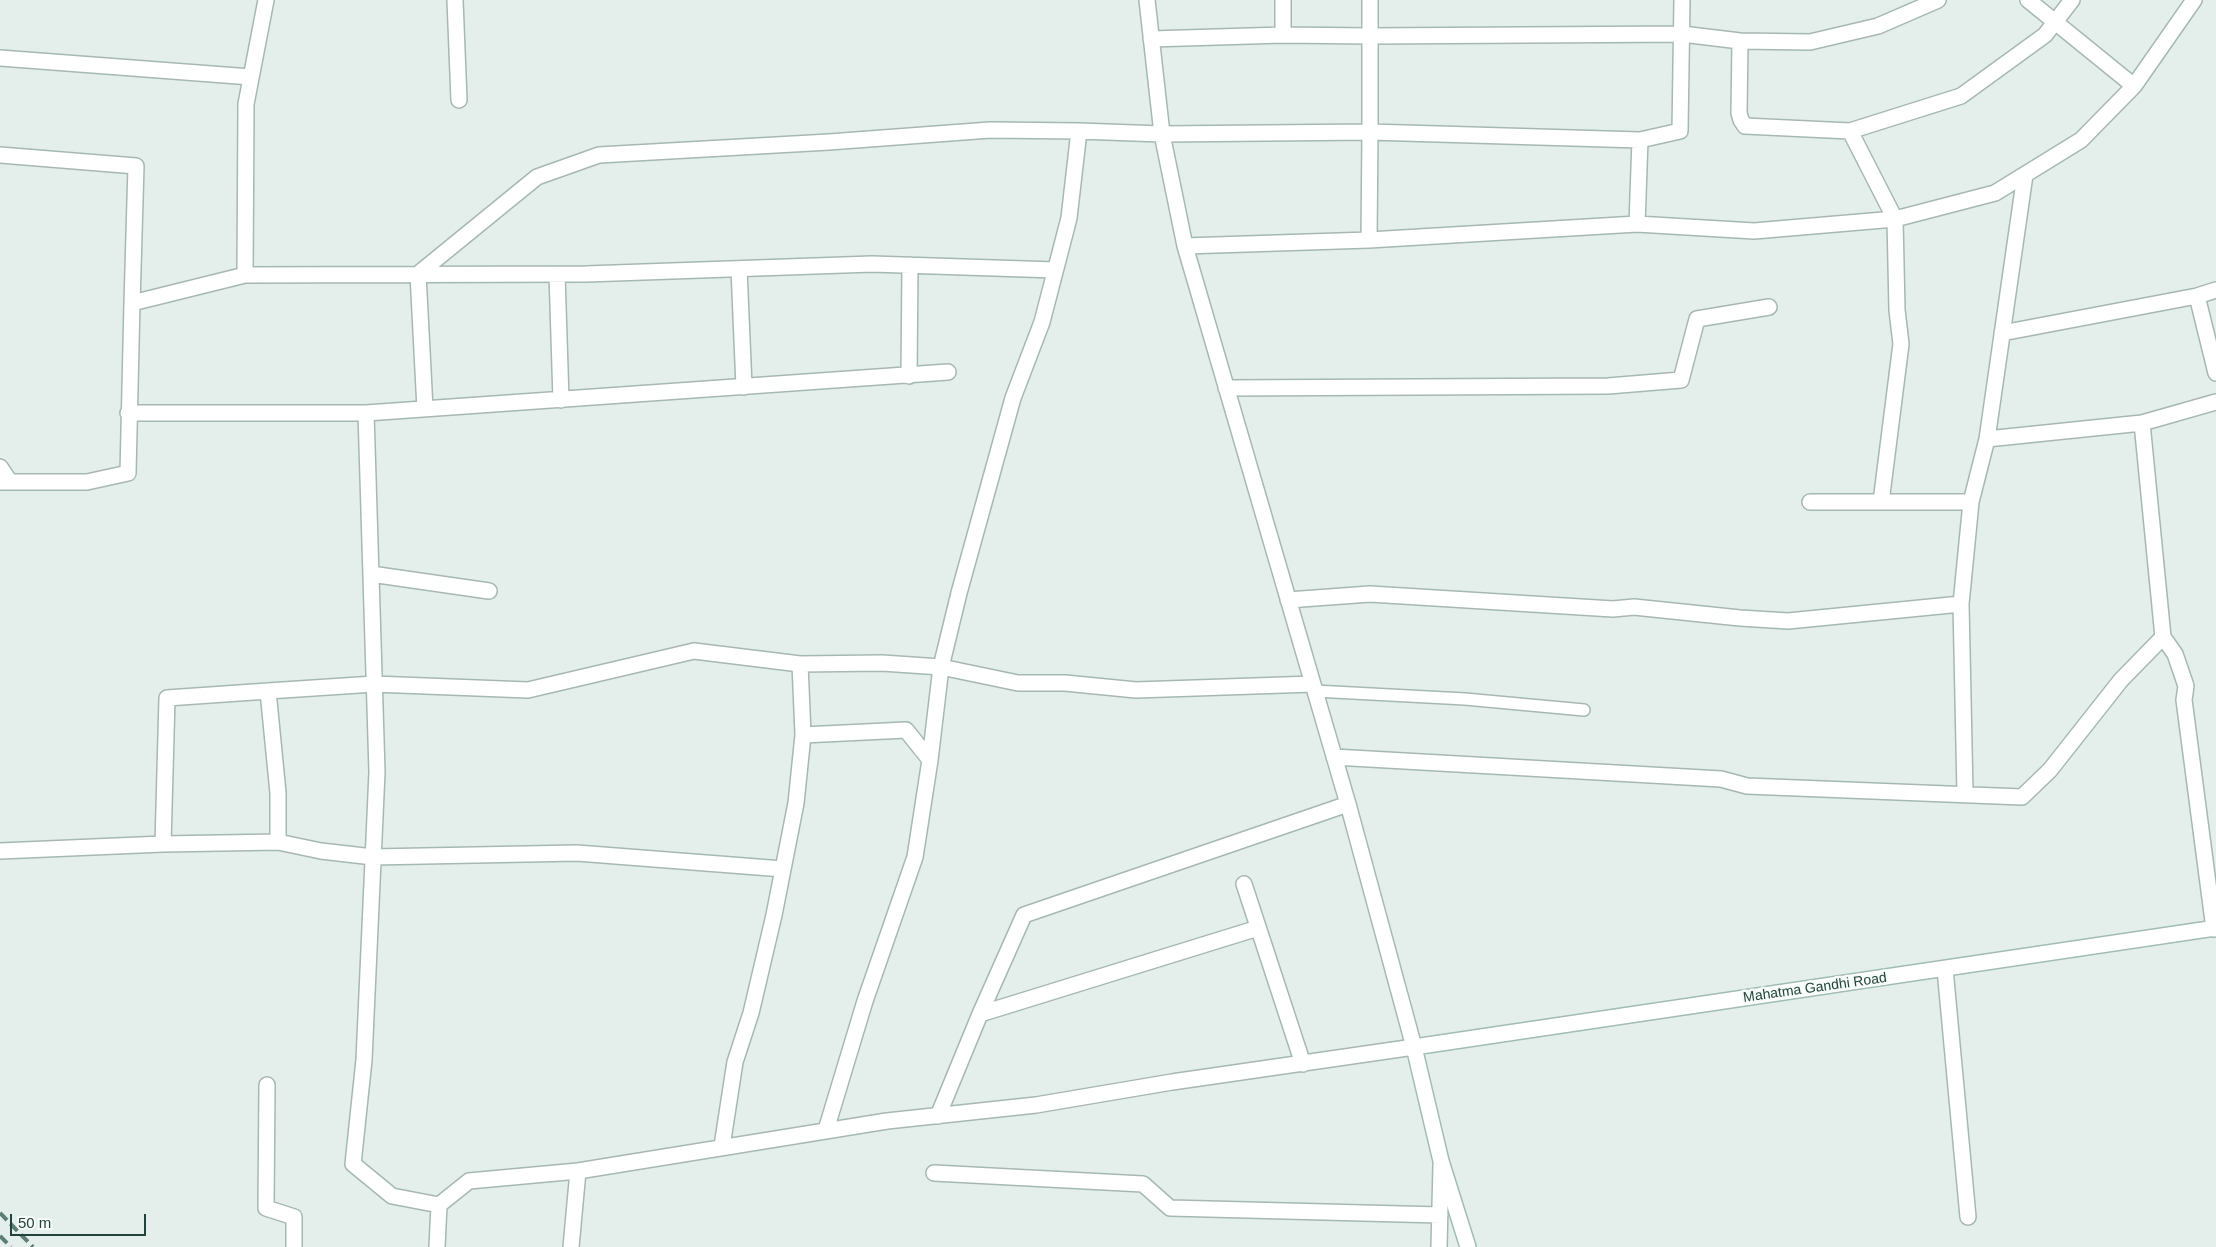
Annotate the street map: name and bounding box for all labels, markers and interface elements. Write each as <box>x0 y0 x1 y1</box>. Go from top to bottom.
street label: Mahatma Gandhi Road <box>1742 970 1888 1006</box>
scale bar <box>12 1204 149 1236</box>
text: 50 m <box>18 1214 51 1231</box>

